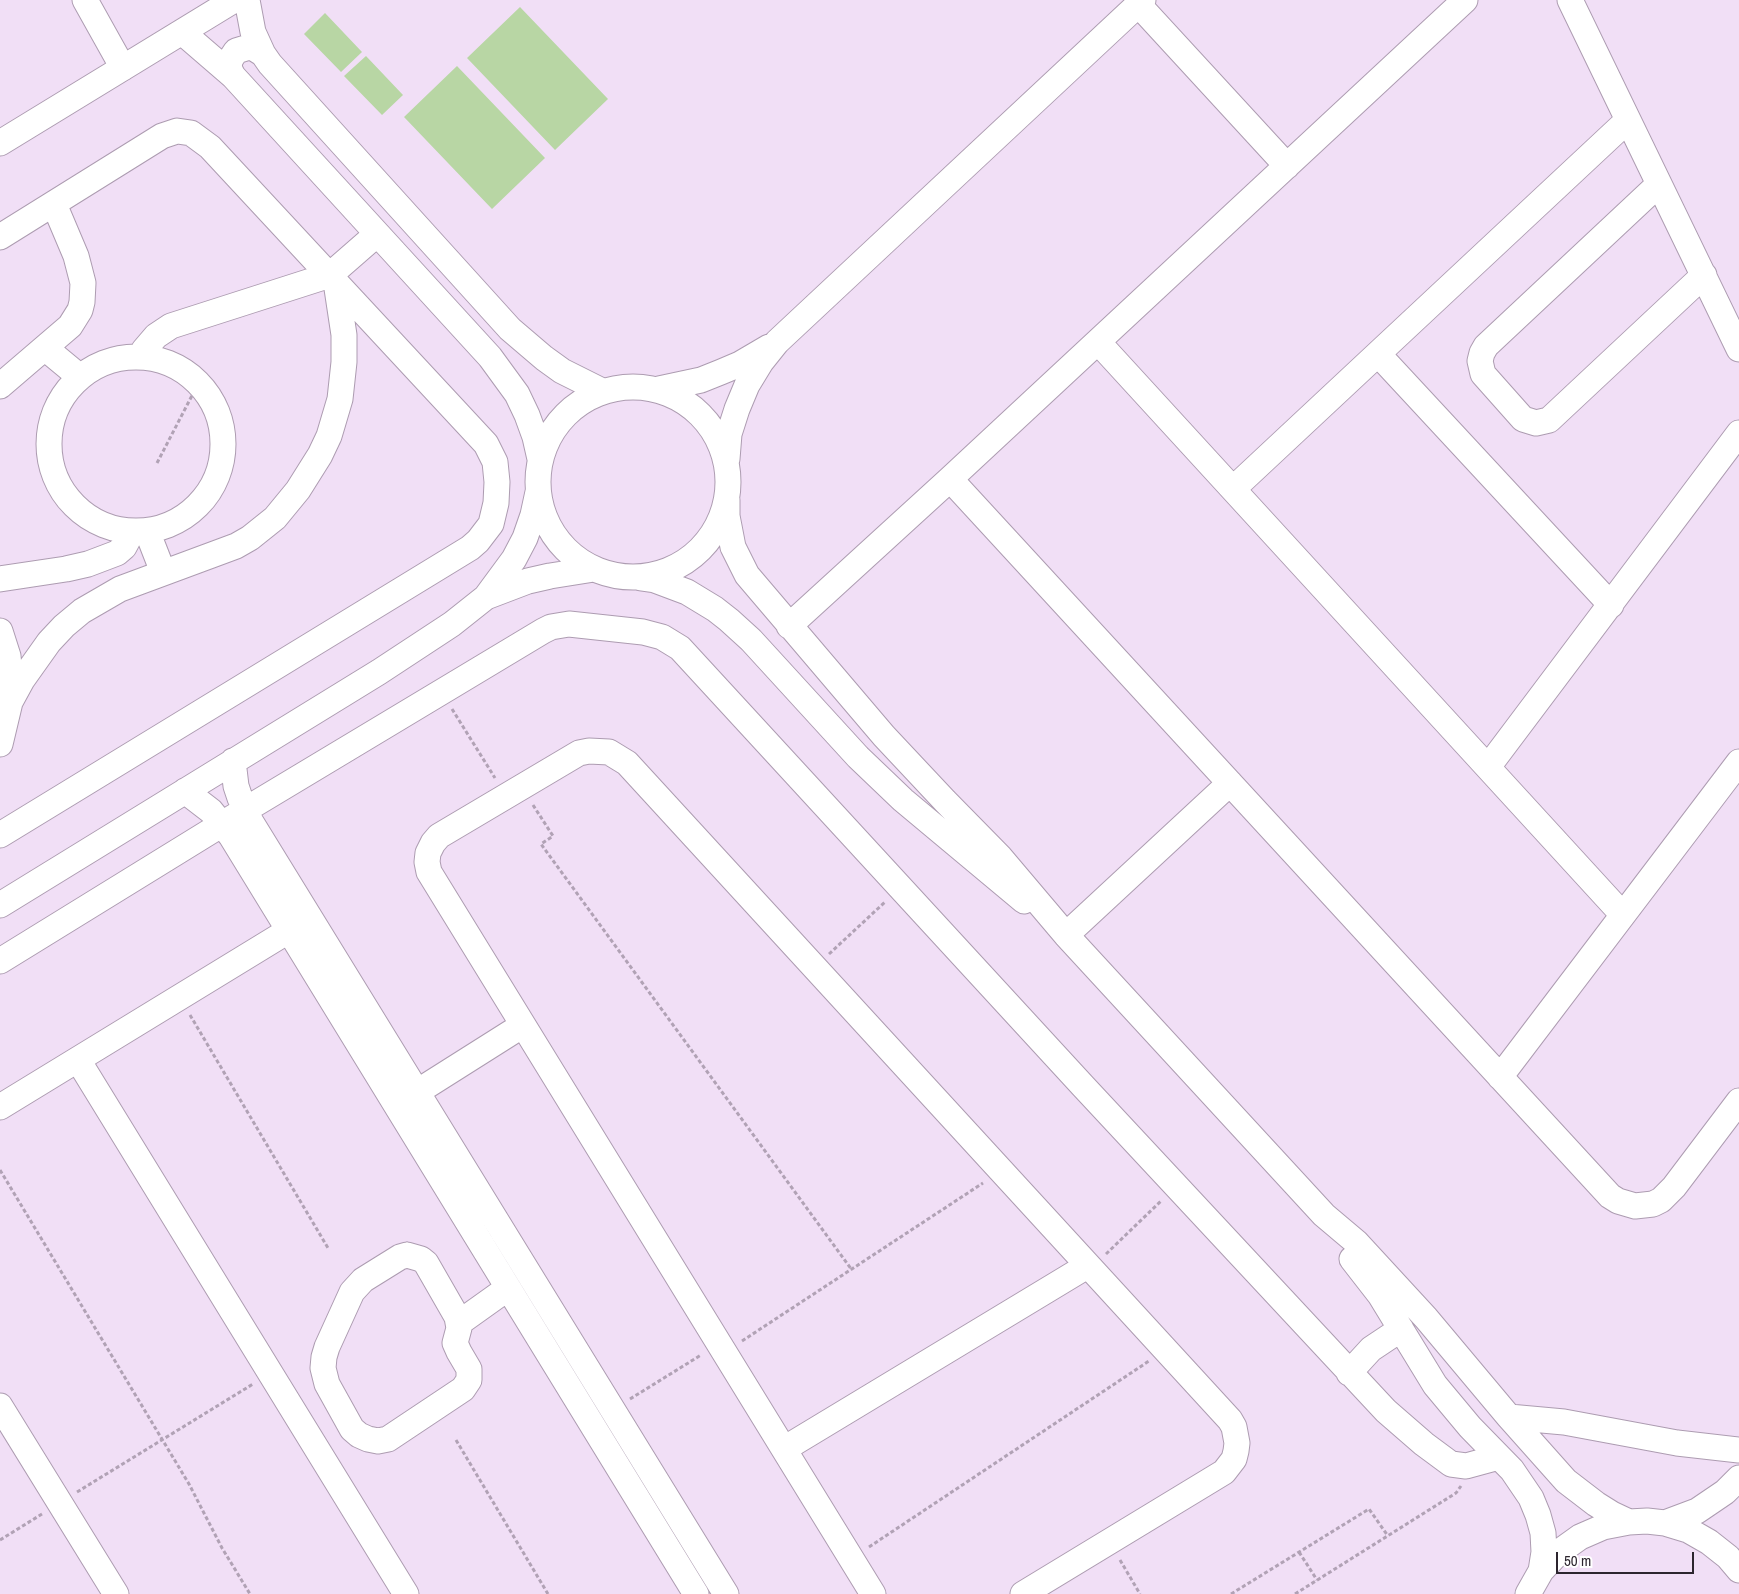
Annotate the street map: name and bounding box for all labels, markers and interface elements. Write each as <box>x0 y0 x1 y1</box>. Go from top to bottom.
scale bar <box>1559 1542 1696 1574</box>
text: 50 m <box>1564 1550 1591 1571</box>

